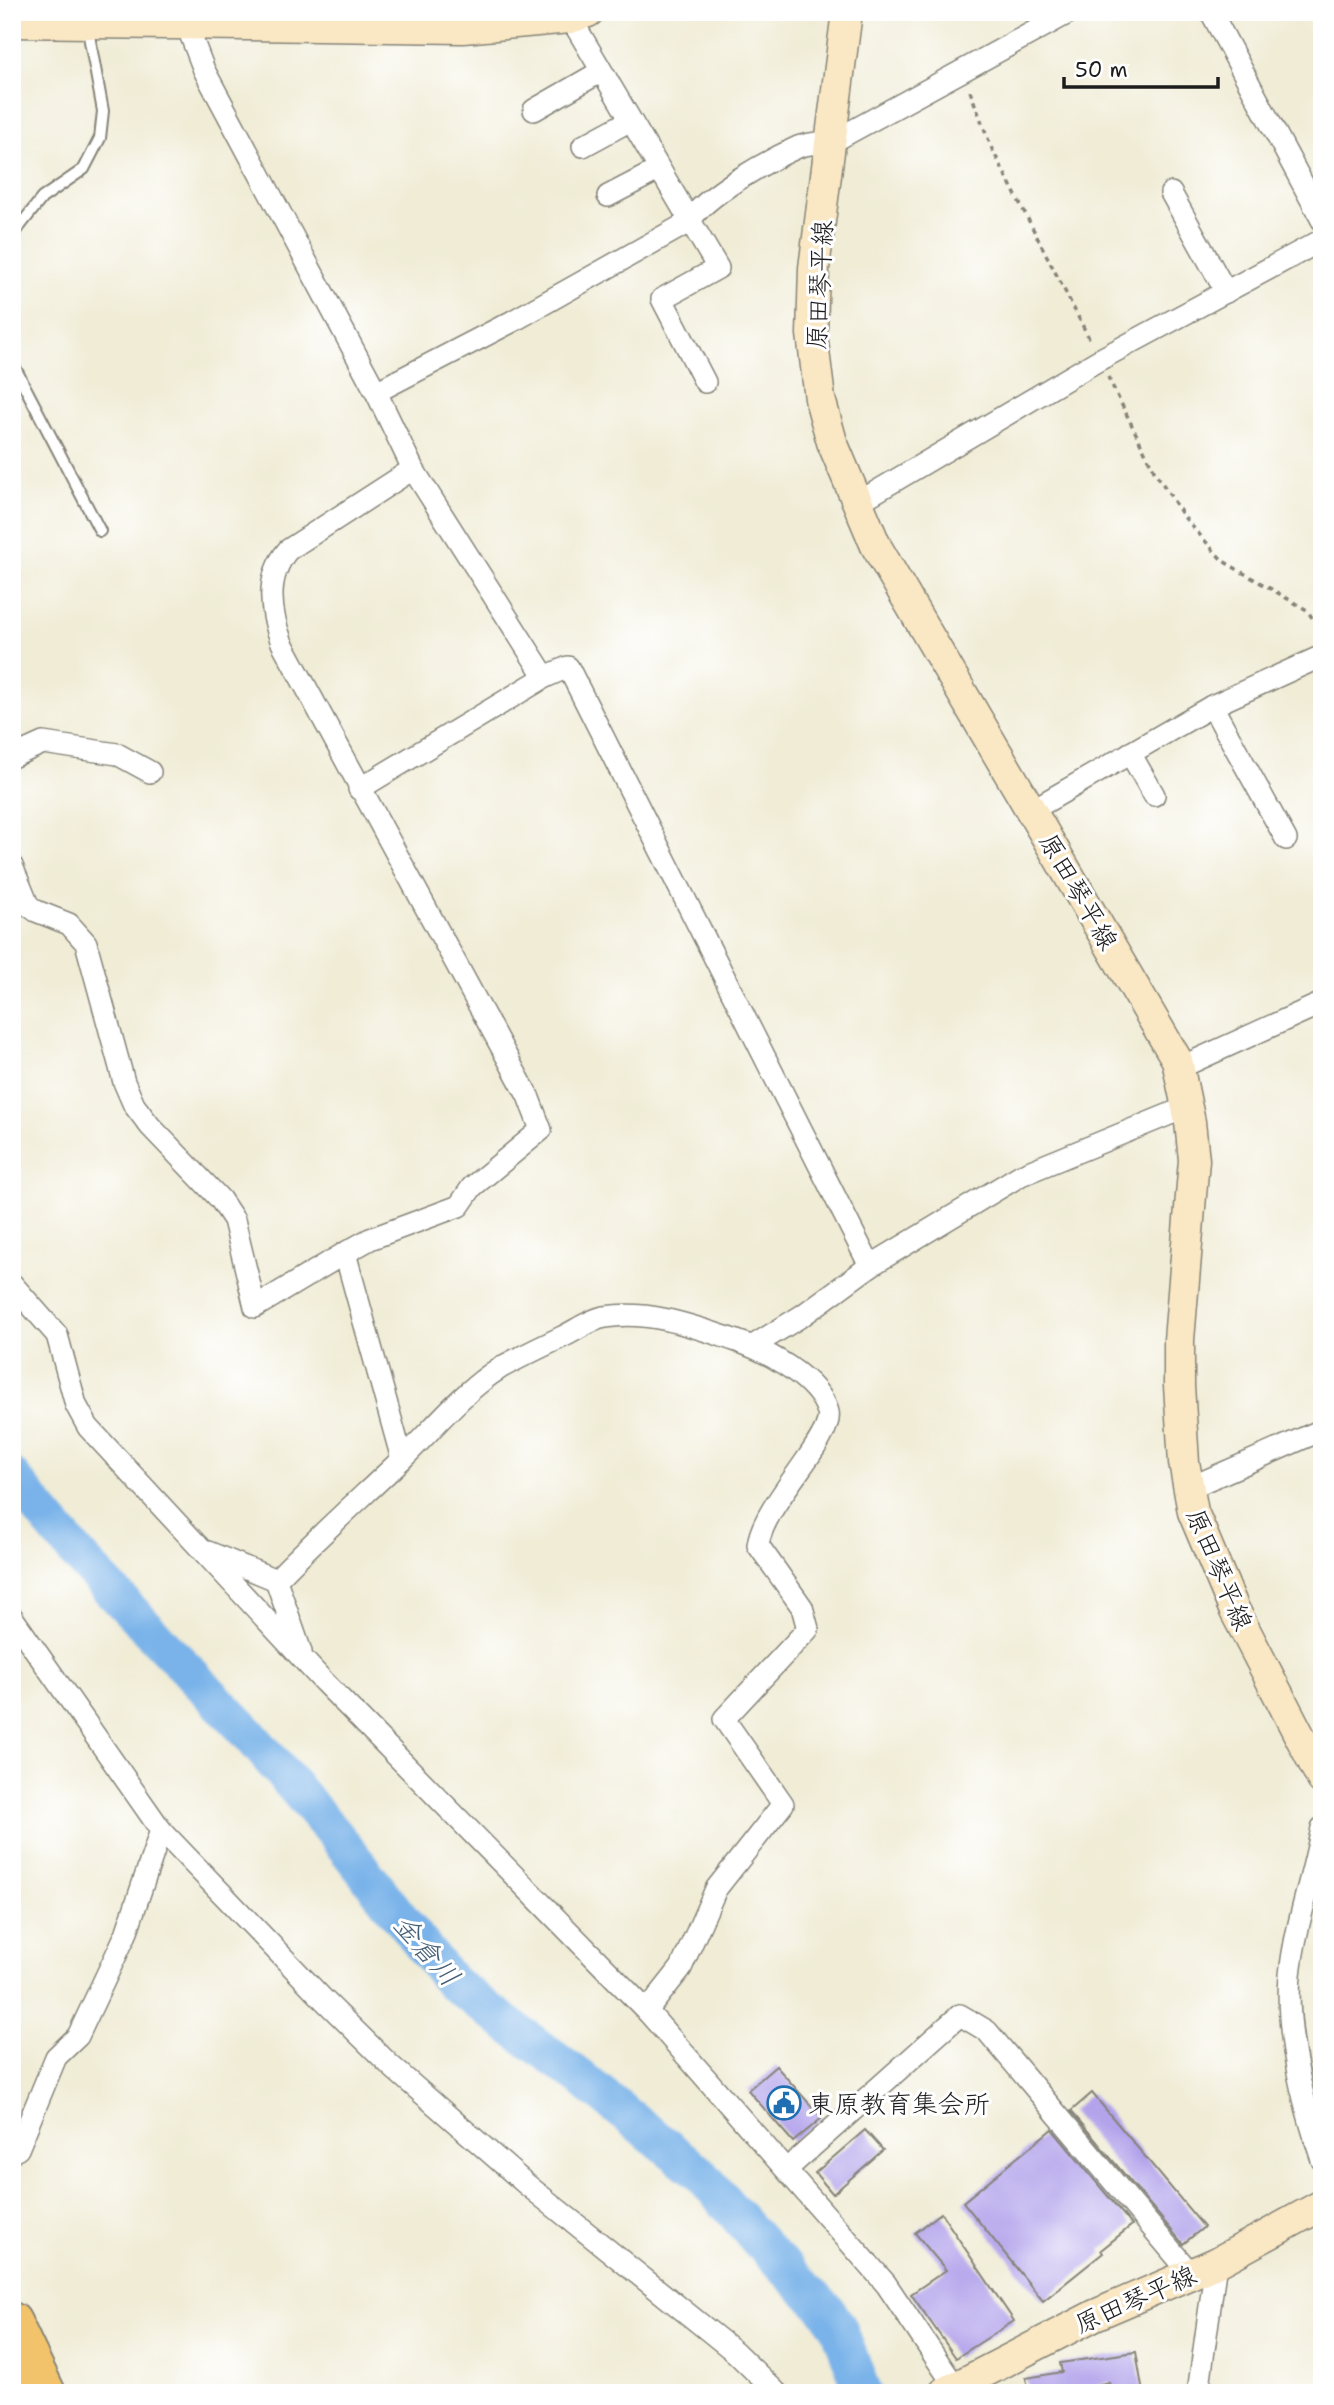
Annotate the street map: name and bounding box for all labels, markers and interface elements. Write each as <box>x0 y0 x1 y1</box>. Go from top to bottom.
scale bar <box>1064 46 1218 90</box>
text: 50 m <box>1075 56 1128 84</box>
street label: 原田琴平線 <box>798 219 840 351</box>
street label: 原田琴平線 <box>1031 826 1127 956</box>
street label: 原田琴平線 <box>1178 1502 1262 1636</box>
water label: 金倉川 <box>385 1906 469 1994</box>
public building icon: 東原教育集会所 <box>765 2084 803 2122</box>
place label: 東原教育集会所 <box>808 2086 990 2121</box>
street label: 原田琴平線 <box>1068 2257 1202 2341</box>

